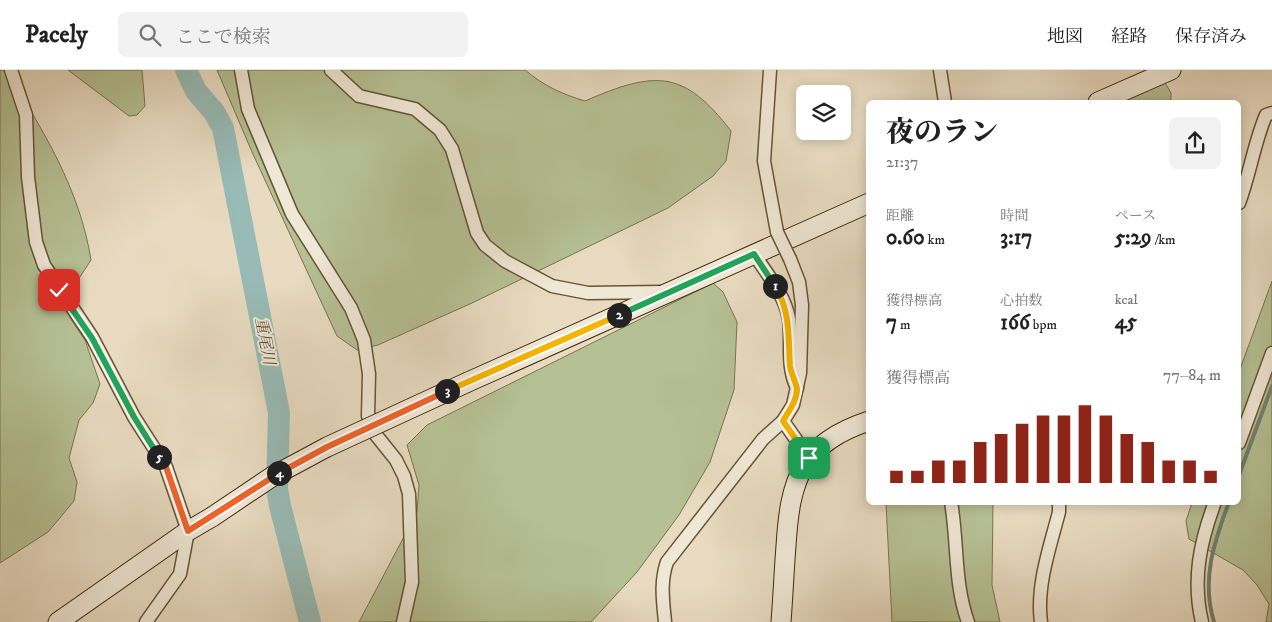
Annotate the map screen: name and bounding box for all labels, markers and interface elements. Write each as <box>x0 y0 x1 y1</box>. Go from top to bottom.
search box <box>118 12 468 57</box>
text: Pacely <box>25 20 88 50</box>
icon: search <box>136 21 164 49</box>
text: ここで検索 <box>176 26 271 49</box>
text: 地図 <box>1047 26 1083 48</box>
text: 経路 <box>1111 26 1147 48</box>
text: 保存済み <box>1175 26 1247 48</box>
map controls <box>796 85 851 140</box>
button: layers <box>796 85 851 140</box>
text: 夜のラン <box>886 115 998 150</box>
button: share <box>1169 117 1221 169</box>
text: 21:37 <box>886 152 918 172</box>
text: 距離 <box>886 207 914 225</box>
text: 時間 <box>1000 207 1028 225</box>
text: ペース <box>1115 207 1156 225</box>
text: 0.60 <box>886 225 925 251</box>
text: 3:17 <box>1000 225 1032 251</box>
text: 5:29 <box>1115 225 1151 251</box>
text: km <box>925 231 945 249</box>
text: /km <box>1151 231 1176 249</box>
pin <box>38 269 80 311</box>
pin: 1 <box>762 274 788 298</box>
icon: check <box>45 276 73 304</box>
text: 1 <box>773 277 778 295</box>
text: kcal <box>1115 291 1138 309</box>
text: 獲得標高 <box>886 292 942 310</box>
text: 心拍数 <box>1000 292 1042 310</box>
pin: 2 <box>606 302 632 328</box>
text: 2 <box>616 306 623 324</box>
text: 45 <box>1115 309 1137 335</box>
text: 7 <box>886 310 897 336</box>
text: 166 <box>1000 310 1030 336</box>
water label: 重尾川 <box>251 316 280 368</box>
text: m <box>897 316 911 334</box>
text: bpm <box>1030 316 1057 334</box>
text: 77–84 m <box>1163 365 1221 385</box>
text: 獲得標高 <box>886 368 950 388</box>
pin: 3 <box>434 378 460 404</box>
text: 3 <box>445 382 450 400</box>
pin <box>788 437 830 479</box>
pin: 5 <box>146 444 172 470</box>
icon: arrive <box>795 444 823 472</box>
text: 5 <box>156 448 163 466</box>
pin: 4 <box>266 460 292 486</box>
text: 4 <box>275 464 284 482</box>

